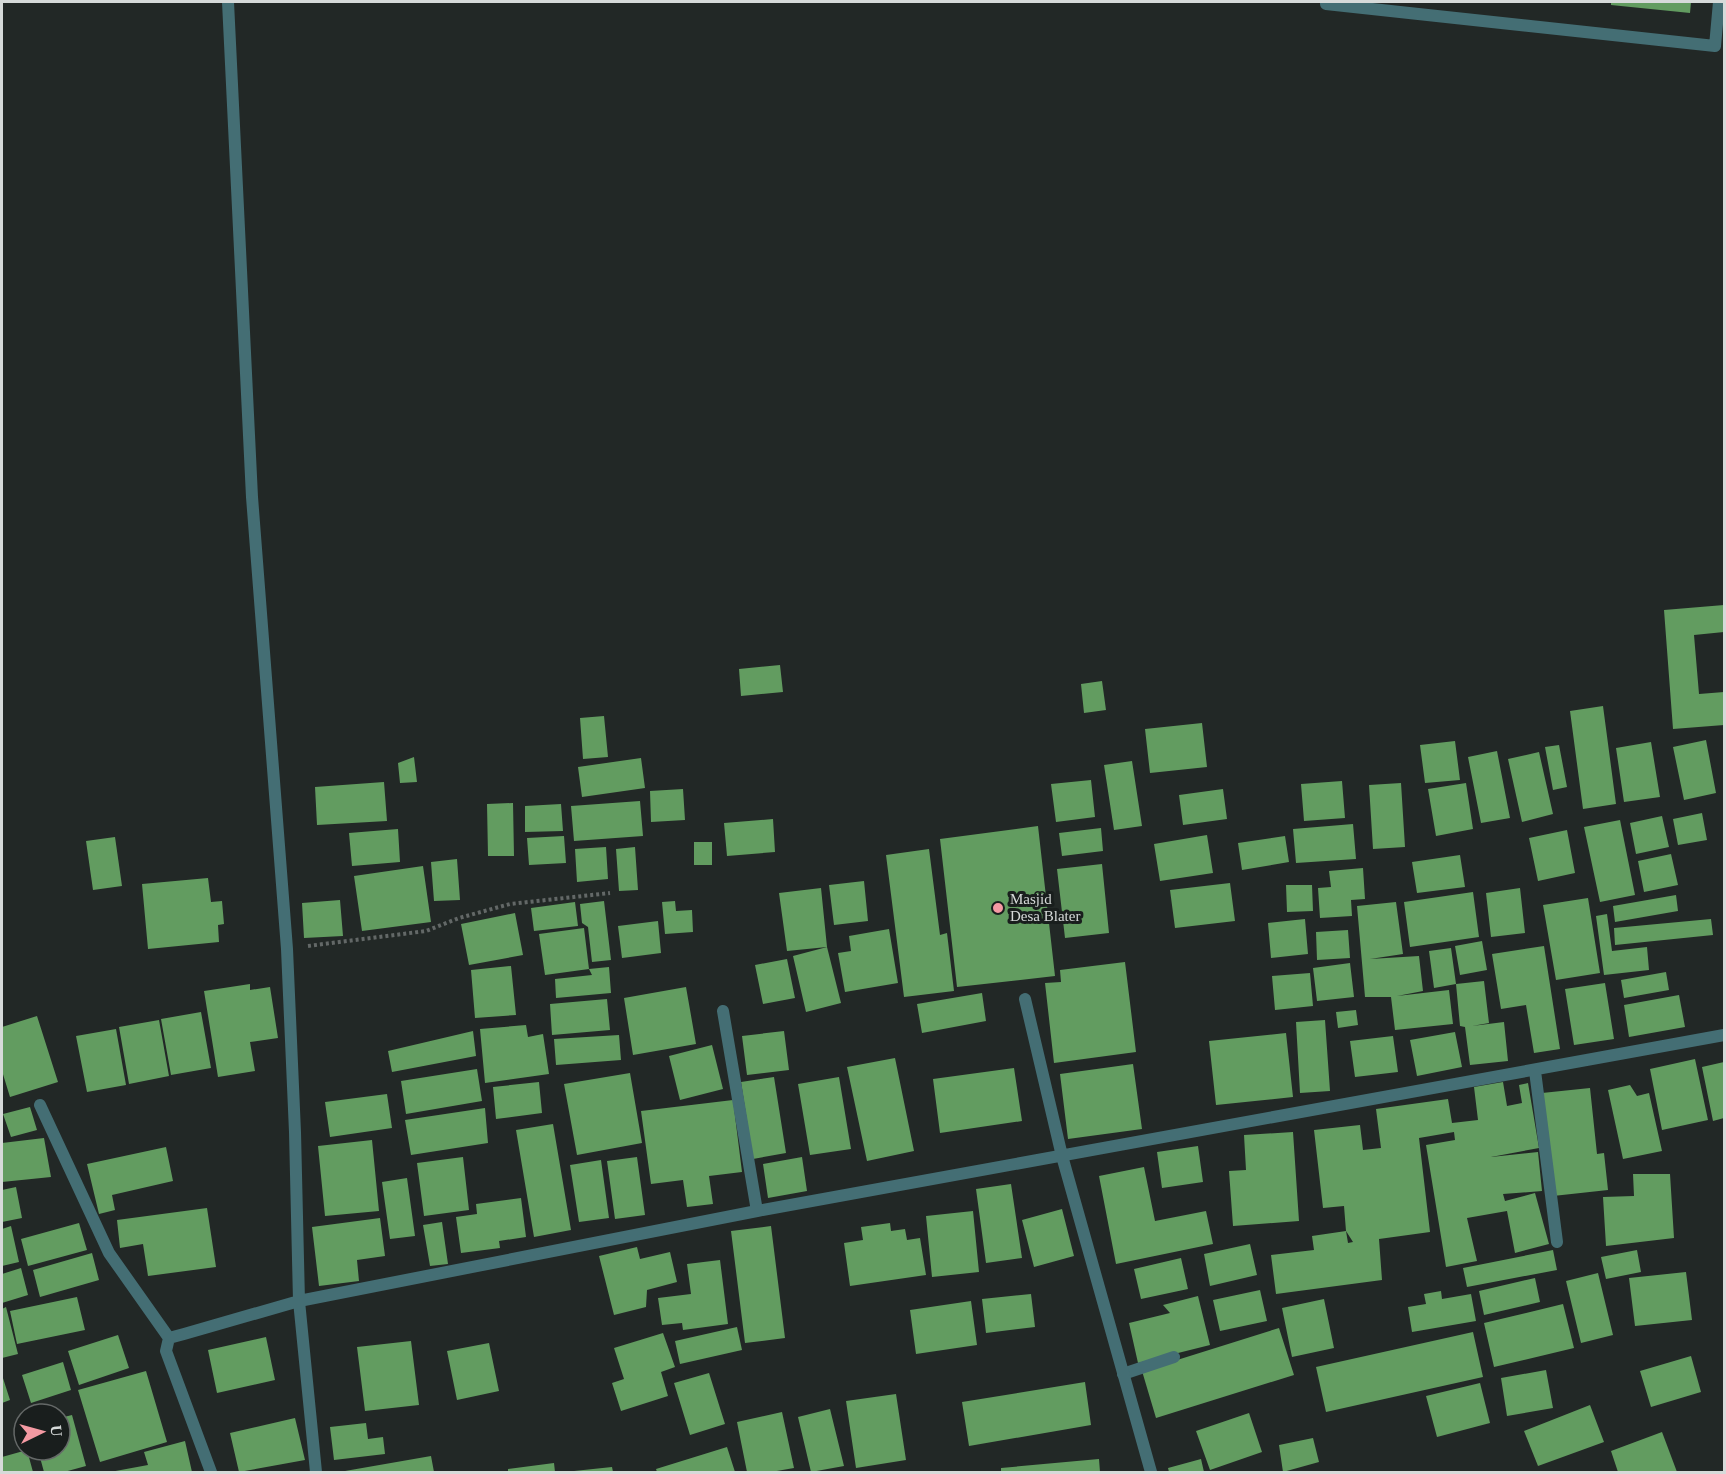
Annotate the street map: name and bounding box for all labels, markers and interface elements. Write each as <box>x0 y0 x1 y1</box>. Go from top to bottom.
place label: Masjid Desa Blater <box>1010 891 1080 924</box>
marker: Masjid Desa Blater <box>991 901 1005 915</box>
north arrow <box>12 1402 72 1462</box>
text: U <box>47 1424 65 1438</box>

